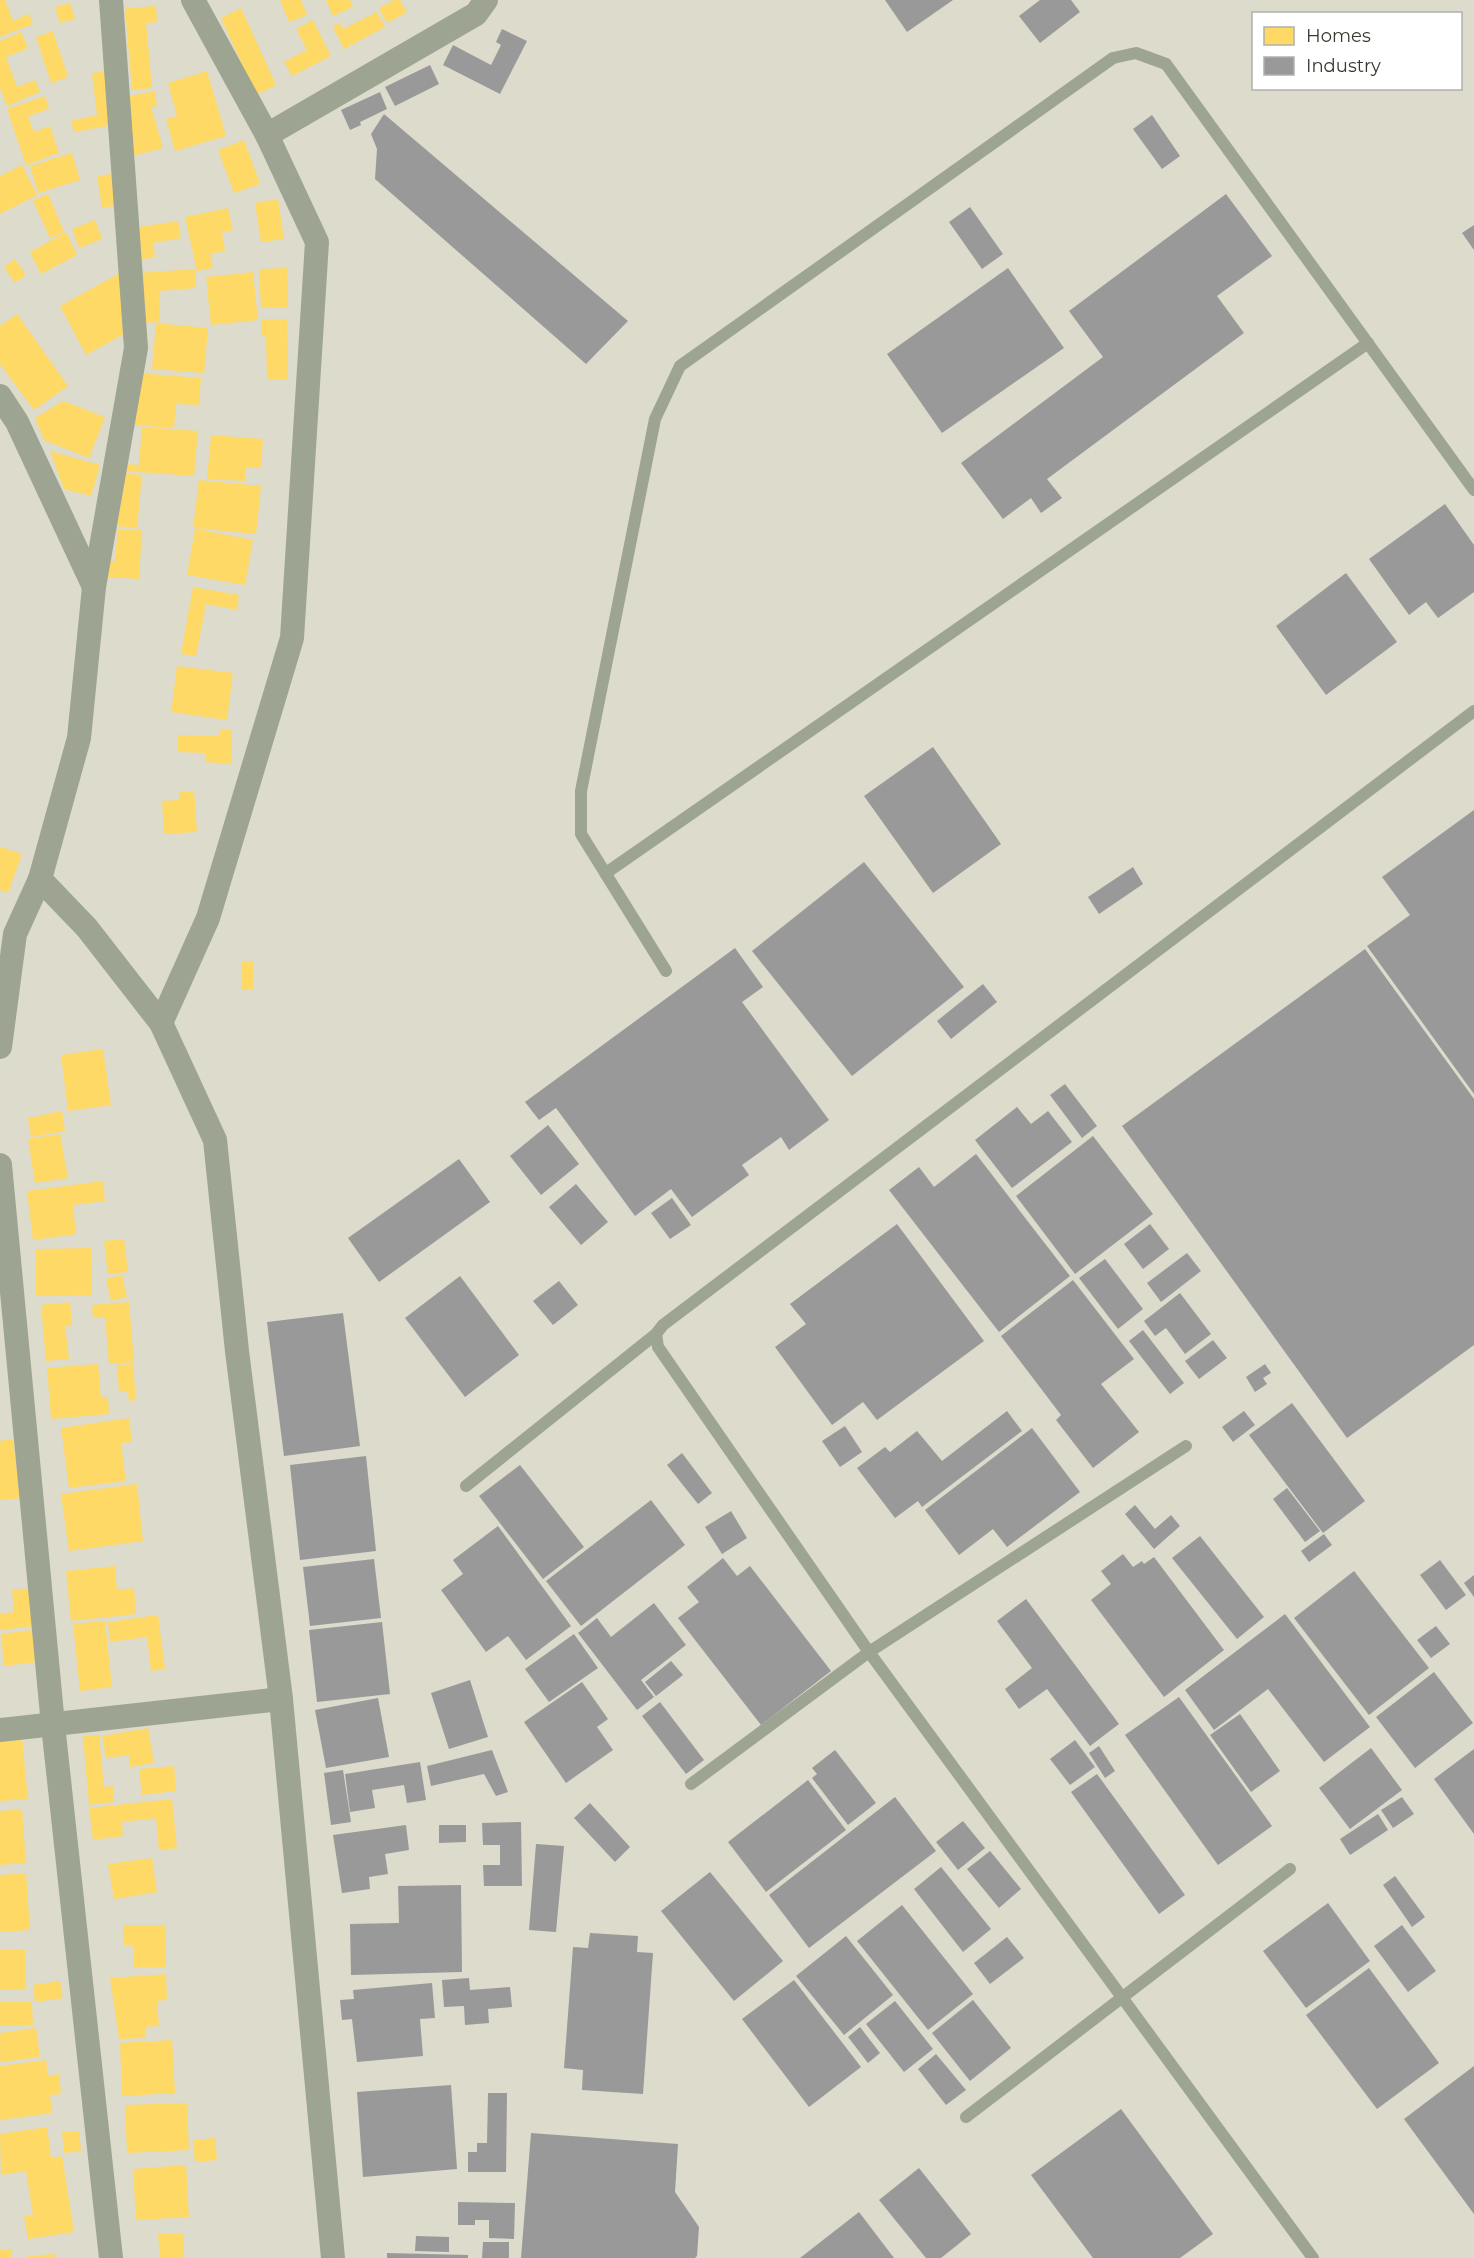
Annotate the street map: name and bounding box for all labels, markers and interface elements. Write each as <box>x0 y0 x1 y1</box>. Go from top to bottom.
legend <box>1252 12 1462 90</box>
text: Homes <box>1306 25 1371 47</box>
text: Industry <box>1306 55 1381 77</box>

